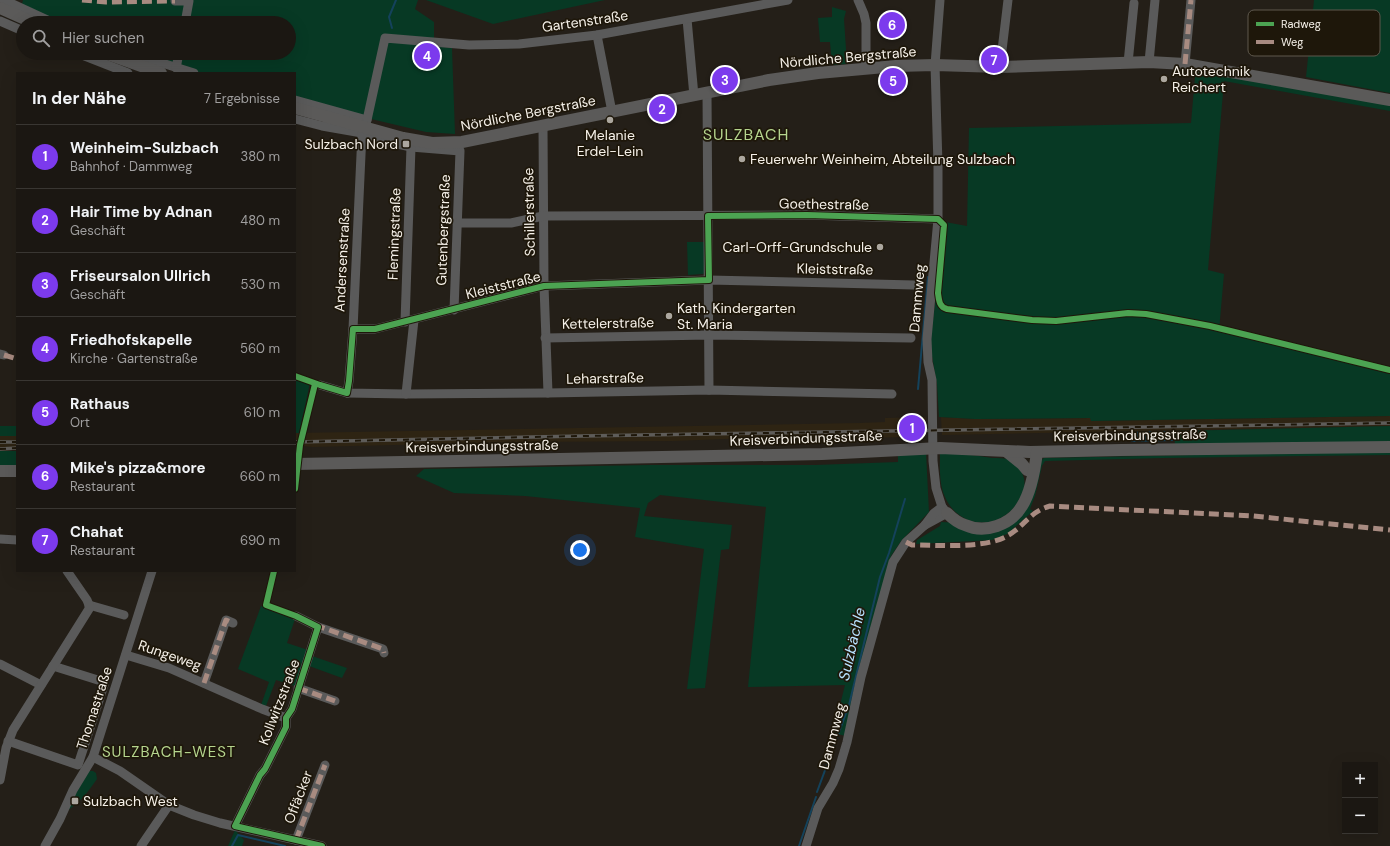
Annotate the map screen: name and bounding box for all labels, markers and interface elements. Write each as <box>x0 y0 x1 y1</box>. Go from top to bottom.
street label: Gartenstraße <box>541 6 629 36</box>
pin: 6 <box>879 10 905 40</box>
legend <box>1248 10 1380 56</box>
search box <box>16 16 296 60</box>
text: Radweg <box>1281 17 1321 31</box>
icon: search <box>30 27 52 49</box>
text: Hier suchen <box>62 28 144 48</box>
text: Weg <box>1281 35 1303 49</box>
pin: 4 <box>414 41 440 71</box>
street label: Nördliche Bergstraße <box>779 42 917 72</box>
pin: 7 <box>981 45 1007 75</box>
place label: Autotechnik Reichert <box>1172 62 1250 96</box>
pin: 3 <box>712 65 738 95</box>
pin: 5 <box>880 66 906 96</box>
marker: Autotechnik Reichert <box>1159 74 1169 84</box>
text: In der Nähe <box>32 87 127 109</box>
text: 7 Ergebnisse <box>204 90 280 107</box>
street label: Nördliche Bergstraße <box>459 91 597 135</box>
pin: 2 <box>649 94 675 124</box>
marker: Melanie Erdel-Lein <box>605 115 615 125</box>
district label: SULZBACH <box>703 124 789 145</box>
place label: Melanie Erdel-Lein <box>577 126 643 160</box>
place label: Sulzbach Nord <box>304 135 398 153</box>
text: Weinheim-Sulzbach <box>70 138 219 158</box>
marker: Sulzbach Nord <box>401 139 411 149</box>
text: 1 <box>43 148 47 165</box>
text: 380 m <box>240 148 280 165</box>
place label: Feuerwehr Weinheim, Abteilung Sulzbach <box>750 150 1015 168</box>
marker: Feuerwehr Weinheim, Abteilung Sulzbach <box>737 154 747 164</box>
text: Bahnhof · Dammweg <box>70 158 192 175</box>
street label: Schillerstraße <box>519 167 539 257</box>
street label: Gutenbergstraße <box>432 174 454 286</box>
street label: Flemingstraße <box>383 188 405 280</box>
street label: Goethestraße <box>779 194 869 214</box>
text: Hair Time by Adnan <box>70 202 212 222</box>
street label: Andersenstraße <box>330 207 354 313</box>
text: 2 <box>41 212 49 229</box>
text: 480 m <box>240 212 280 229</box>
text: Geschäft <box>70 222 125 239</box>
place label: Carl-Orff-Grundschule <box>723 238 872 256</box>
marker: Carl-Orff-Grundschule <box>875 242 885 252</box>
street label: Kleiststraße <box>796 259 874 279</box>
street label: Dammweg <box>905 263 929 333</box>
text: Friseursalon Ullrich <box>70 266 211 286</box>
street label: Kleiststraße <box>464 267 542 303</box>
text: 3 <box>41 276 49 293</box>
text: 530 m <box>240 276 280 293</box>
text: Geschäft <box>70 286 125 303</box>
place label: Kath. Kindergarten St. Maria <box>677 299 796 333</box>
marker: Kath. Kindergarten St. Maria <box>664 311 674 321</box>
street label: Kettelerstraße <box>562 313 654 333</box>
text: Friedhofskapelle <box>70 330 192 350</box>
text: 4 <box>41 340 49 357</box>
text: 560 m <box>240 340 280 357</box>
text: Kirche · Gartenstraße <box>70 350 198 367</box>
street label: Leharstraße <box>566 368 644 388</box>
text: Rathaus <box>70 394 130 414</box>
text: 5 <box>41 404 49 421</box>
text: 610 m <box>244 404 280 421</box>
pin: 1 <box>899 413 925 443</box>
text: Ort <box>70 414 90 431</box>
street label: Kreisverbindungsstraße <box>1053 425 1207 445</box>
street label: Kreisverbindungsstraße <box>729 426 883 450</box>
street label: Kreisverbindungsstraße <box>405 436 559 456</box>
text: Mike's pizza&more <box>70 458 206 478</box>
text: 6 <box>41 468 49 485</box>
text: 660 m <box>240 468 280 485</box>
text: Restaurant <box>70 478 135 495</box>
text: Chahat <box>70 522 124 542</box>
text: 7 <box>42 532 48 549</box>
text: 690 m <box>240 532 280 549</box>
your location <box>570 540 590 560</box>
text: Restaurant <box>70 542 135 559</box>
water label: Sulzbächle <box>834 605 870 683</box>
street label: Rungeweg <box>136 636 204 674</box>
street label: Kollwitzstraße <box>254 657 304 747</box>
street label: Thomastraße <box>72 664 116 752</box>
street label: Dammweg <box>814 700 850 771</box>
district label: SULZBACH-WEST <box>102 742 236 762</box>
map controls <box>1342 762 1378 834</box>
button: + <box>1342 762 1378 798</box>
street label: Offäcker <box>280 768 316 826</box>
place label: Sulzbach West <box>83 792 178 810</box>
marker: Sulzbach West <box>70 796 80 806</box>
button: − <box>1342 798 1378 834</box>

